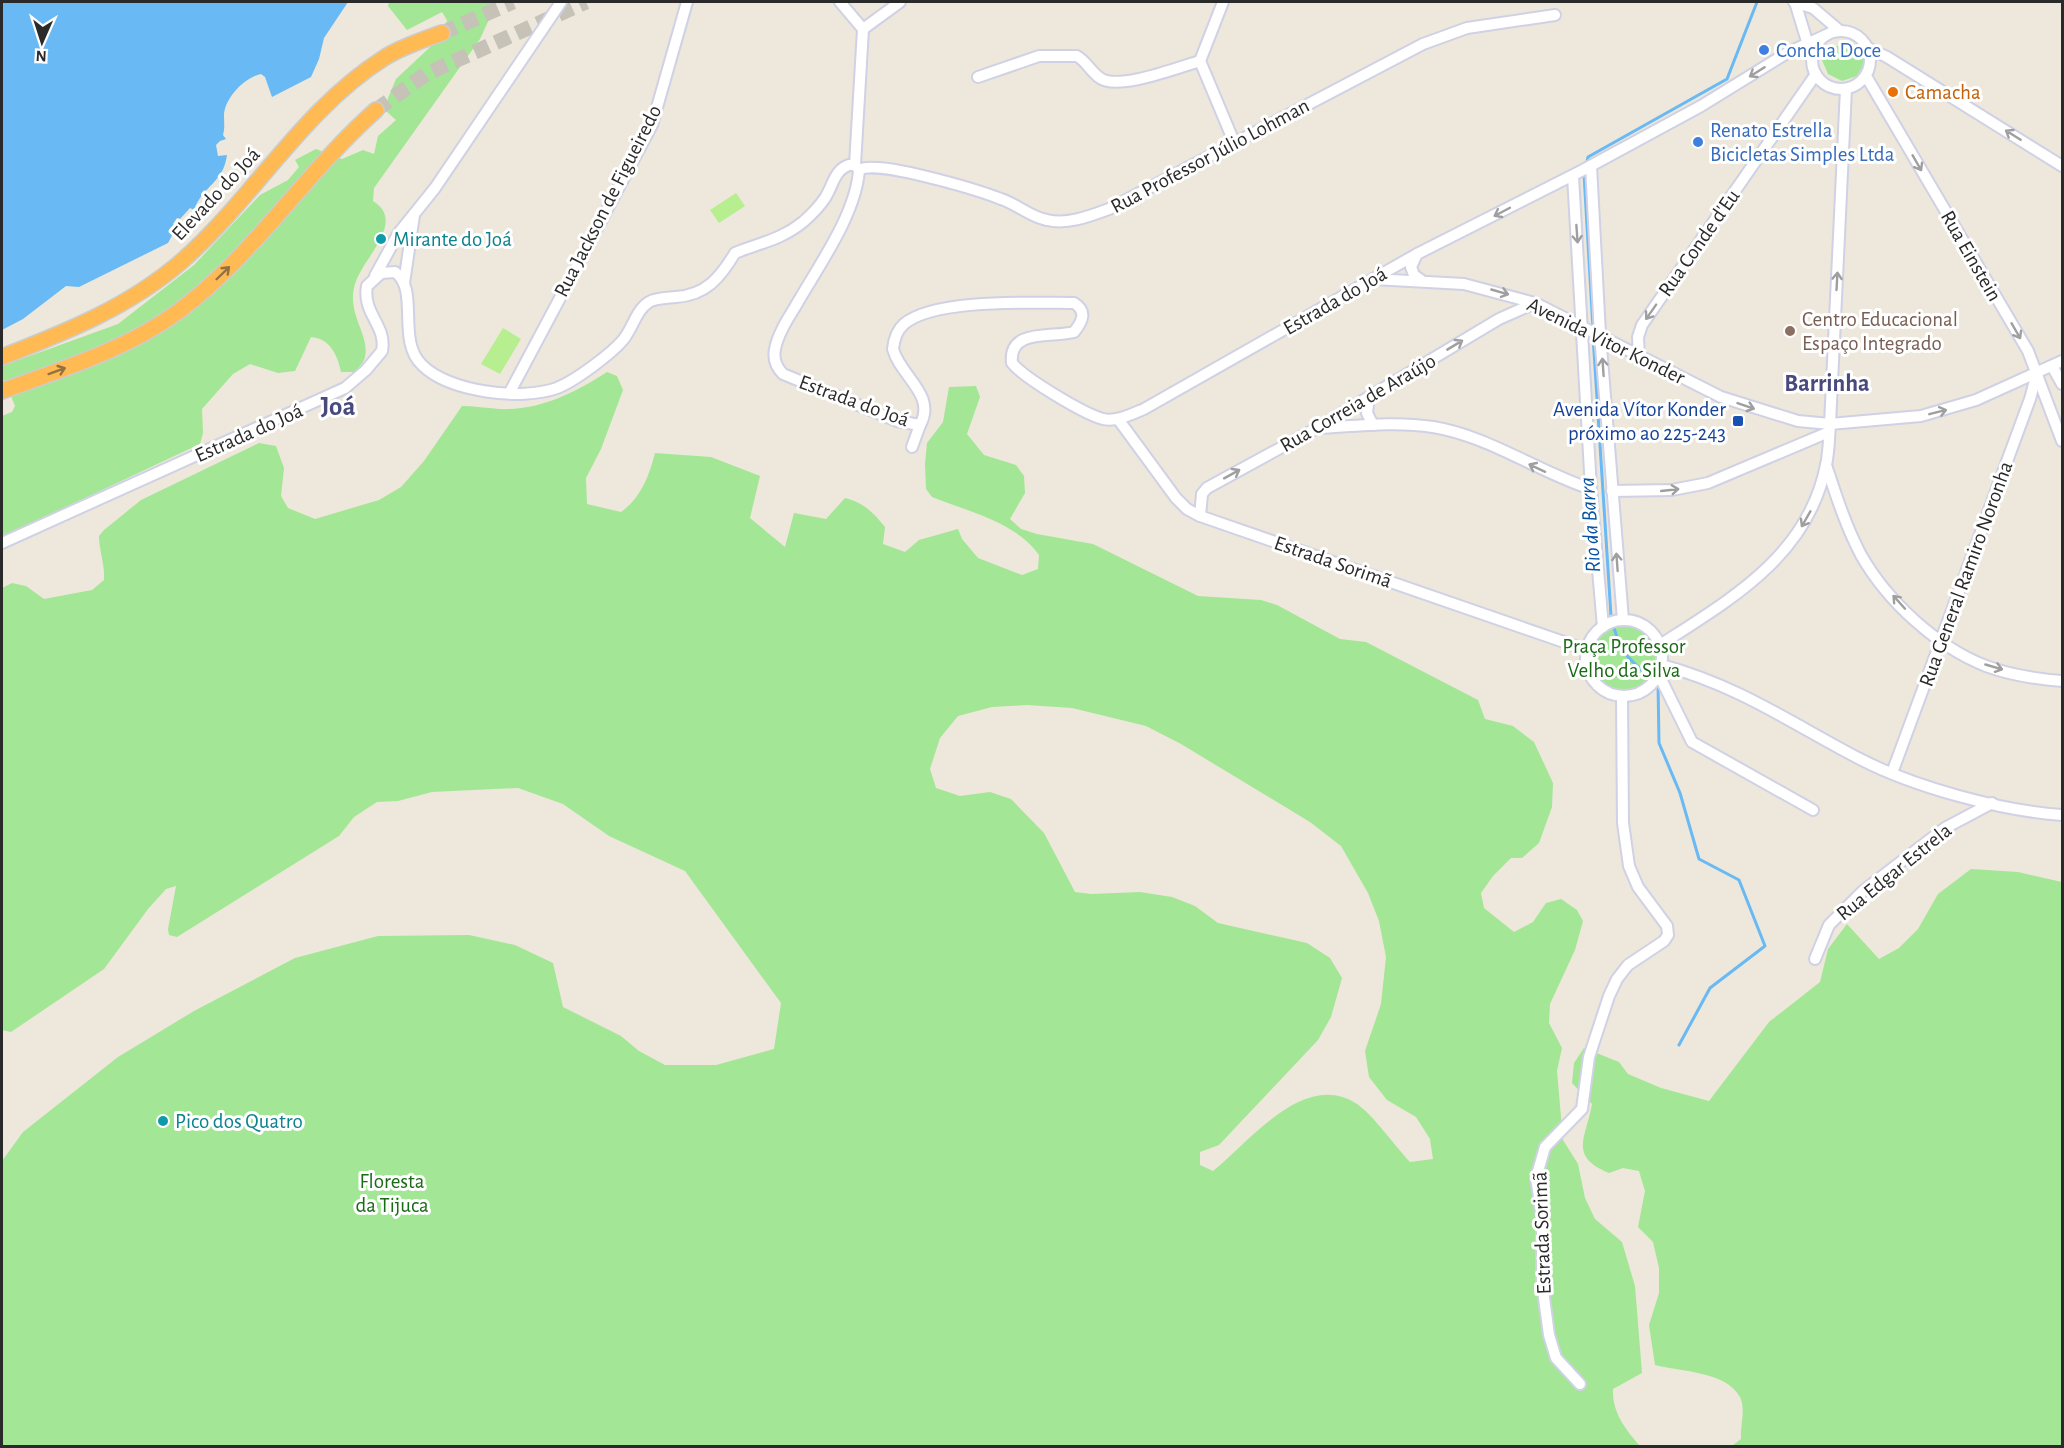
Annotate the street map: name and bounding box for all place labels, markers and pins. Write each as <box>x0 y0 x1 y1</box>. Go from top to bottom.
place label: Concha Doce <box>1776 40 1881 61</box>
marker: Concha Doce <box>1757 43 1771 57</box>
place label: Camacha <box>1905 82 1981 103</box>
marker: Camacha <box>1886 85 1900 99</box>
place label: Renato Estrella Bicicletas Simples Ltda <box>1710 120 1895 165</box>
marker: Renato Estrella Bicicletas Simples Ltda <box>1691 135 1705 149</box>
place label: Mirante do Joá <box>393 229 512 250</box>
marker: Mirante do Joá <box>374 232 388 246</box>
place label: Centro Educacional Espaço Integrado <box>1802 309 1958 354</box>
marker: Centro Educacional Espaço Integrado <box>1783 324 1797 338</box>
place label: Avenida Vítor Konder próximo ao 225-243 <box>1553 399 1726 444</box>
marker: Avenida Vítor Konder próximo ao 225-243 <box>1731 414 1745 428</box>
place label: Pico dos Quatro <box>175 1111 303 1132</box>
marker: Pico dos Quatro <box>156 1114 170 1128</box>

